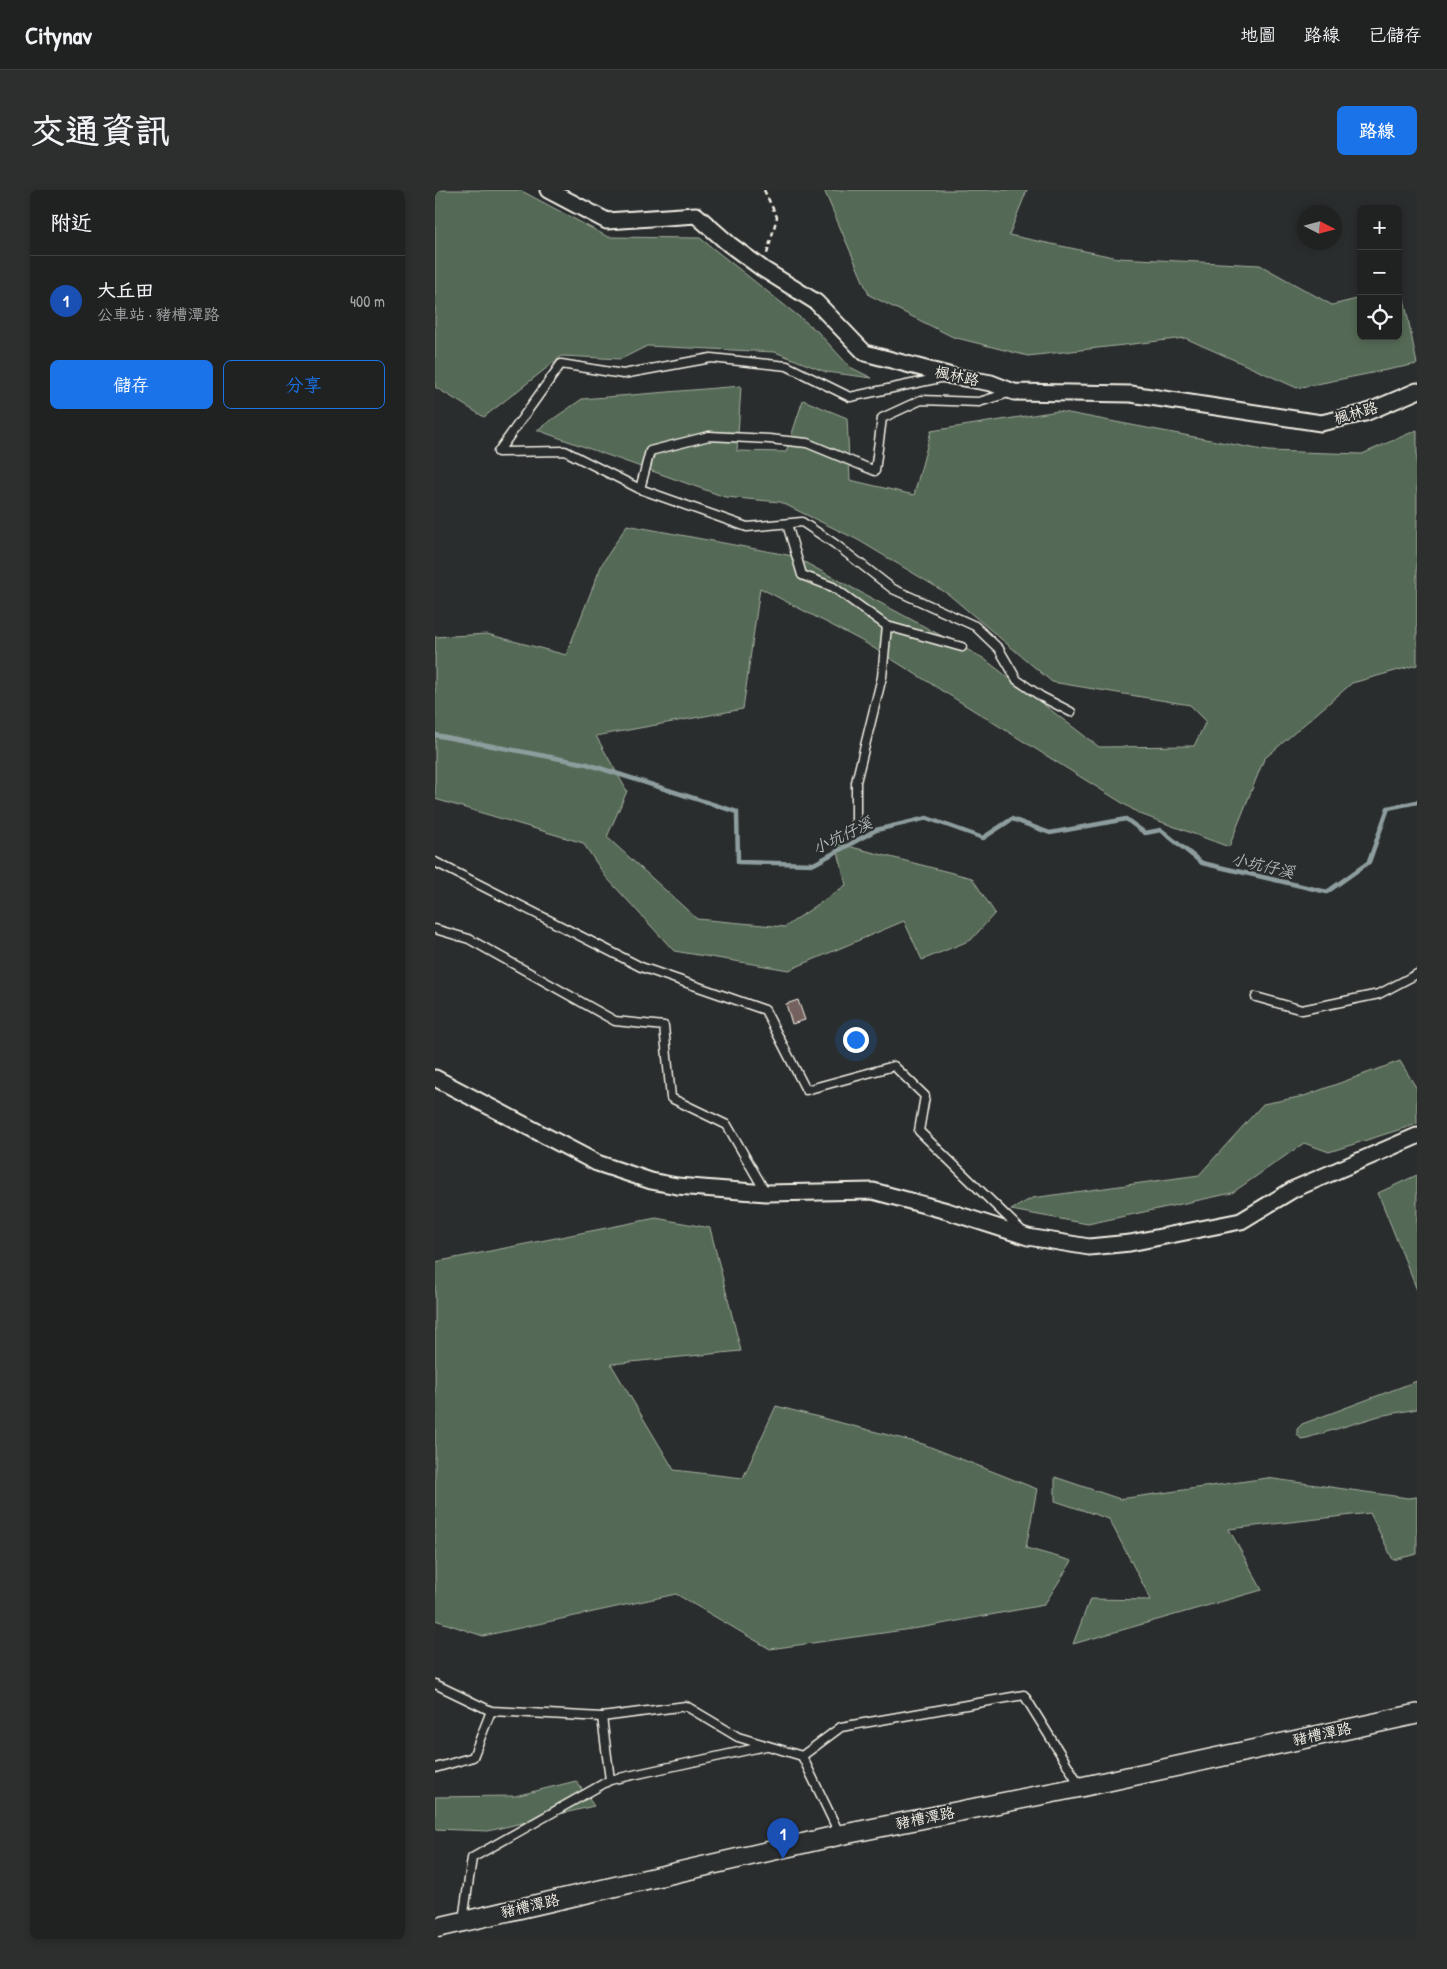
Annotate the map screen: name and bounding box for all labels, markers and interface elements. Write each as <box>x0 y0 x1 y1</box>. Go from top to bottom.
text: Citynav <box>25 19 92 51</box>
text: 地圖 <box>1240 22 1276 47</box>
text: 路線 <box>1304 22 1340 47</box>
text: 已儲存 <box>1368 22 1422 47</box>
button: 路線 <box>1337 106 1417 155</box>
text: 交通資訊 <box>30 107 170 154</box>
north arrow <box>1297 205 1342 250</box>
map controls <box>1357 205 1402 340</box>
button: + <box>1357 205 1402 250</box>
text: 附近 <box>50 208 92 237</box>
button: − <box>1357 250 1402 295</box>
text: 大丘田 <box>97 277 154 303</box>
text: 1 <box>63 290 69 312</box>
text: 400 m <box>350 290 385 312</box>
button: locate <box>1357 295 1402 340</box>
text: 公車站 · 豬槽潭路 <box>97 303 220 325</box>
button: 儲存 <box>50 360 213 409</box>
button: 分享 <box>223 360 385 409</box>
street label: 楓林路 <box>933 361 981 390</box>
street label: 楓林路 <box>1331 396 1380 429</box>
water label: 小坑仔溪 <box>808 811 876 859</box>
water label: 小坑仔溪 <box>1229 847 1298 883</box>
your location <box>843 1027 869 1053</box>
street label: 豬槽潭路 <box>1290 1717 1353 1750</box>
street label: 豬槽潭路 <box>893 1801 956 1834</box>
pin: 1 <box>767 1818 799 1859</box>
street label: 豬槽潭路 <box>498 1889 561 1922</box>

